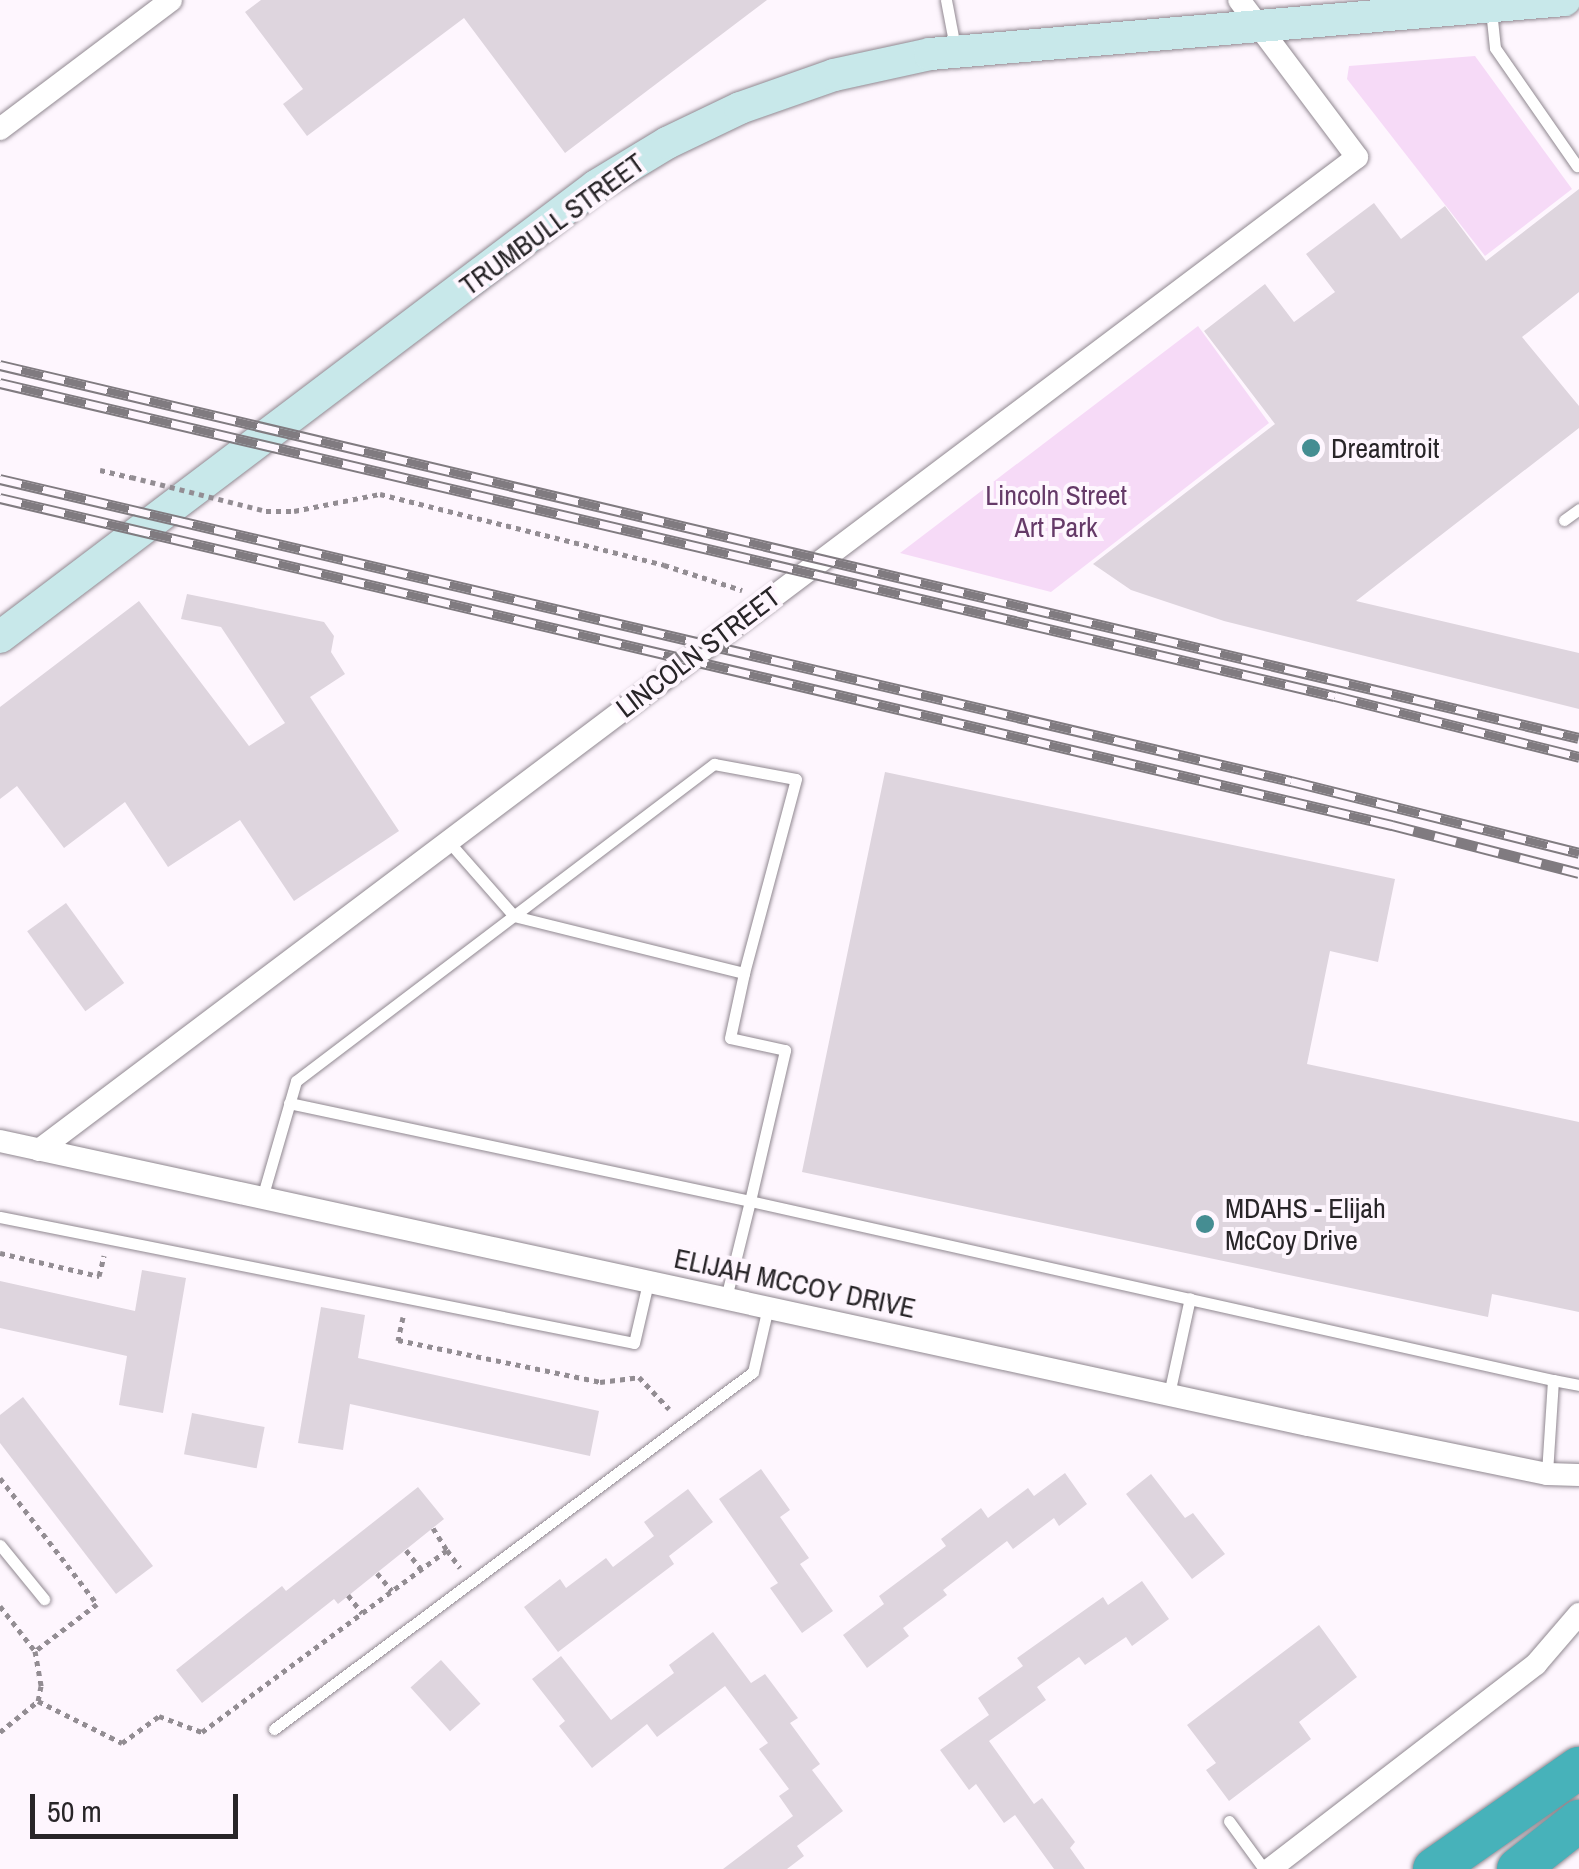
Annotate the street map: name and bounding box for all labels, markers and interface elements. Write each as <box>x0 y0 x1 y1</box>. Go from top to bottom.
street label: TRUMBULL STREET <box>453 146 651 302</box>
place label: Dreamtroit <box>1331 431 1439 465</box>
marker: Dreamtroit <box>1300 437 1322 459</box>
park label: Lincoln Street Art Park <box>985 478 1127 544</box>
street label: LINCOLN STREET <box>609 579 787 725</box>
place label: MDAHS - Elijah McCoy Drive <box>1225 1191 1386 1257</box>
marker: MDAHS - Elijah McCoy Drive <box>1194 1213 1216 1235</box>
street label: ELIJAH MCCOY DRIVE <box>671 1241 919 1325</box>
scale bar <box>35 1774 242 1836</box>
text: 50 m <box>47 1791 102 1831</box>

